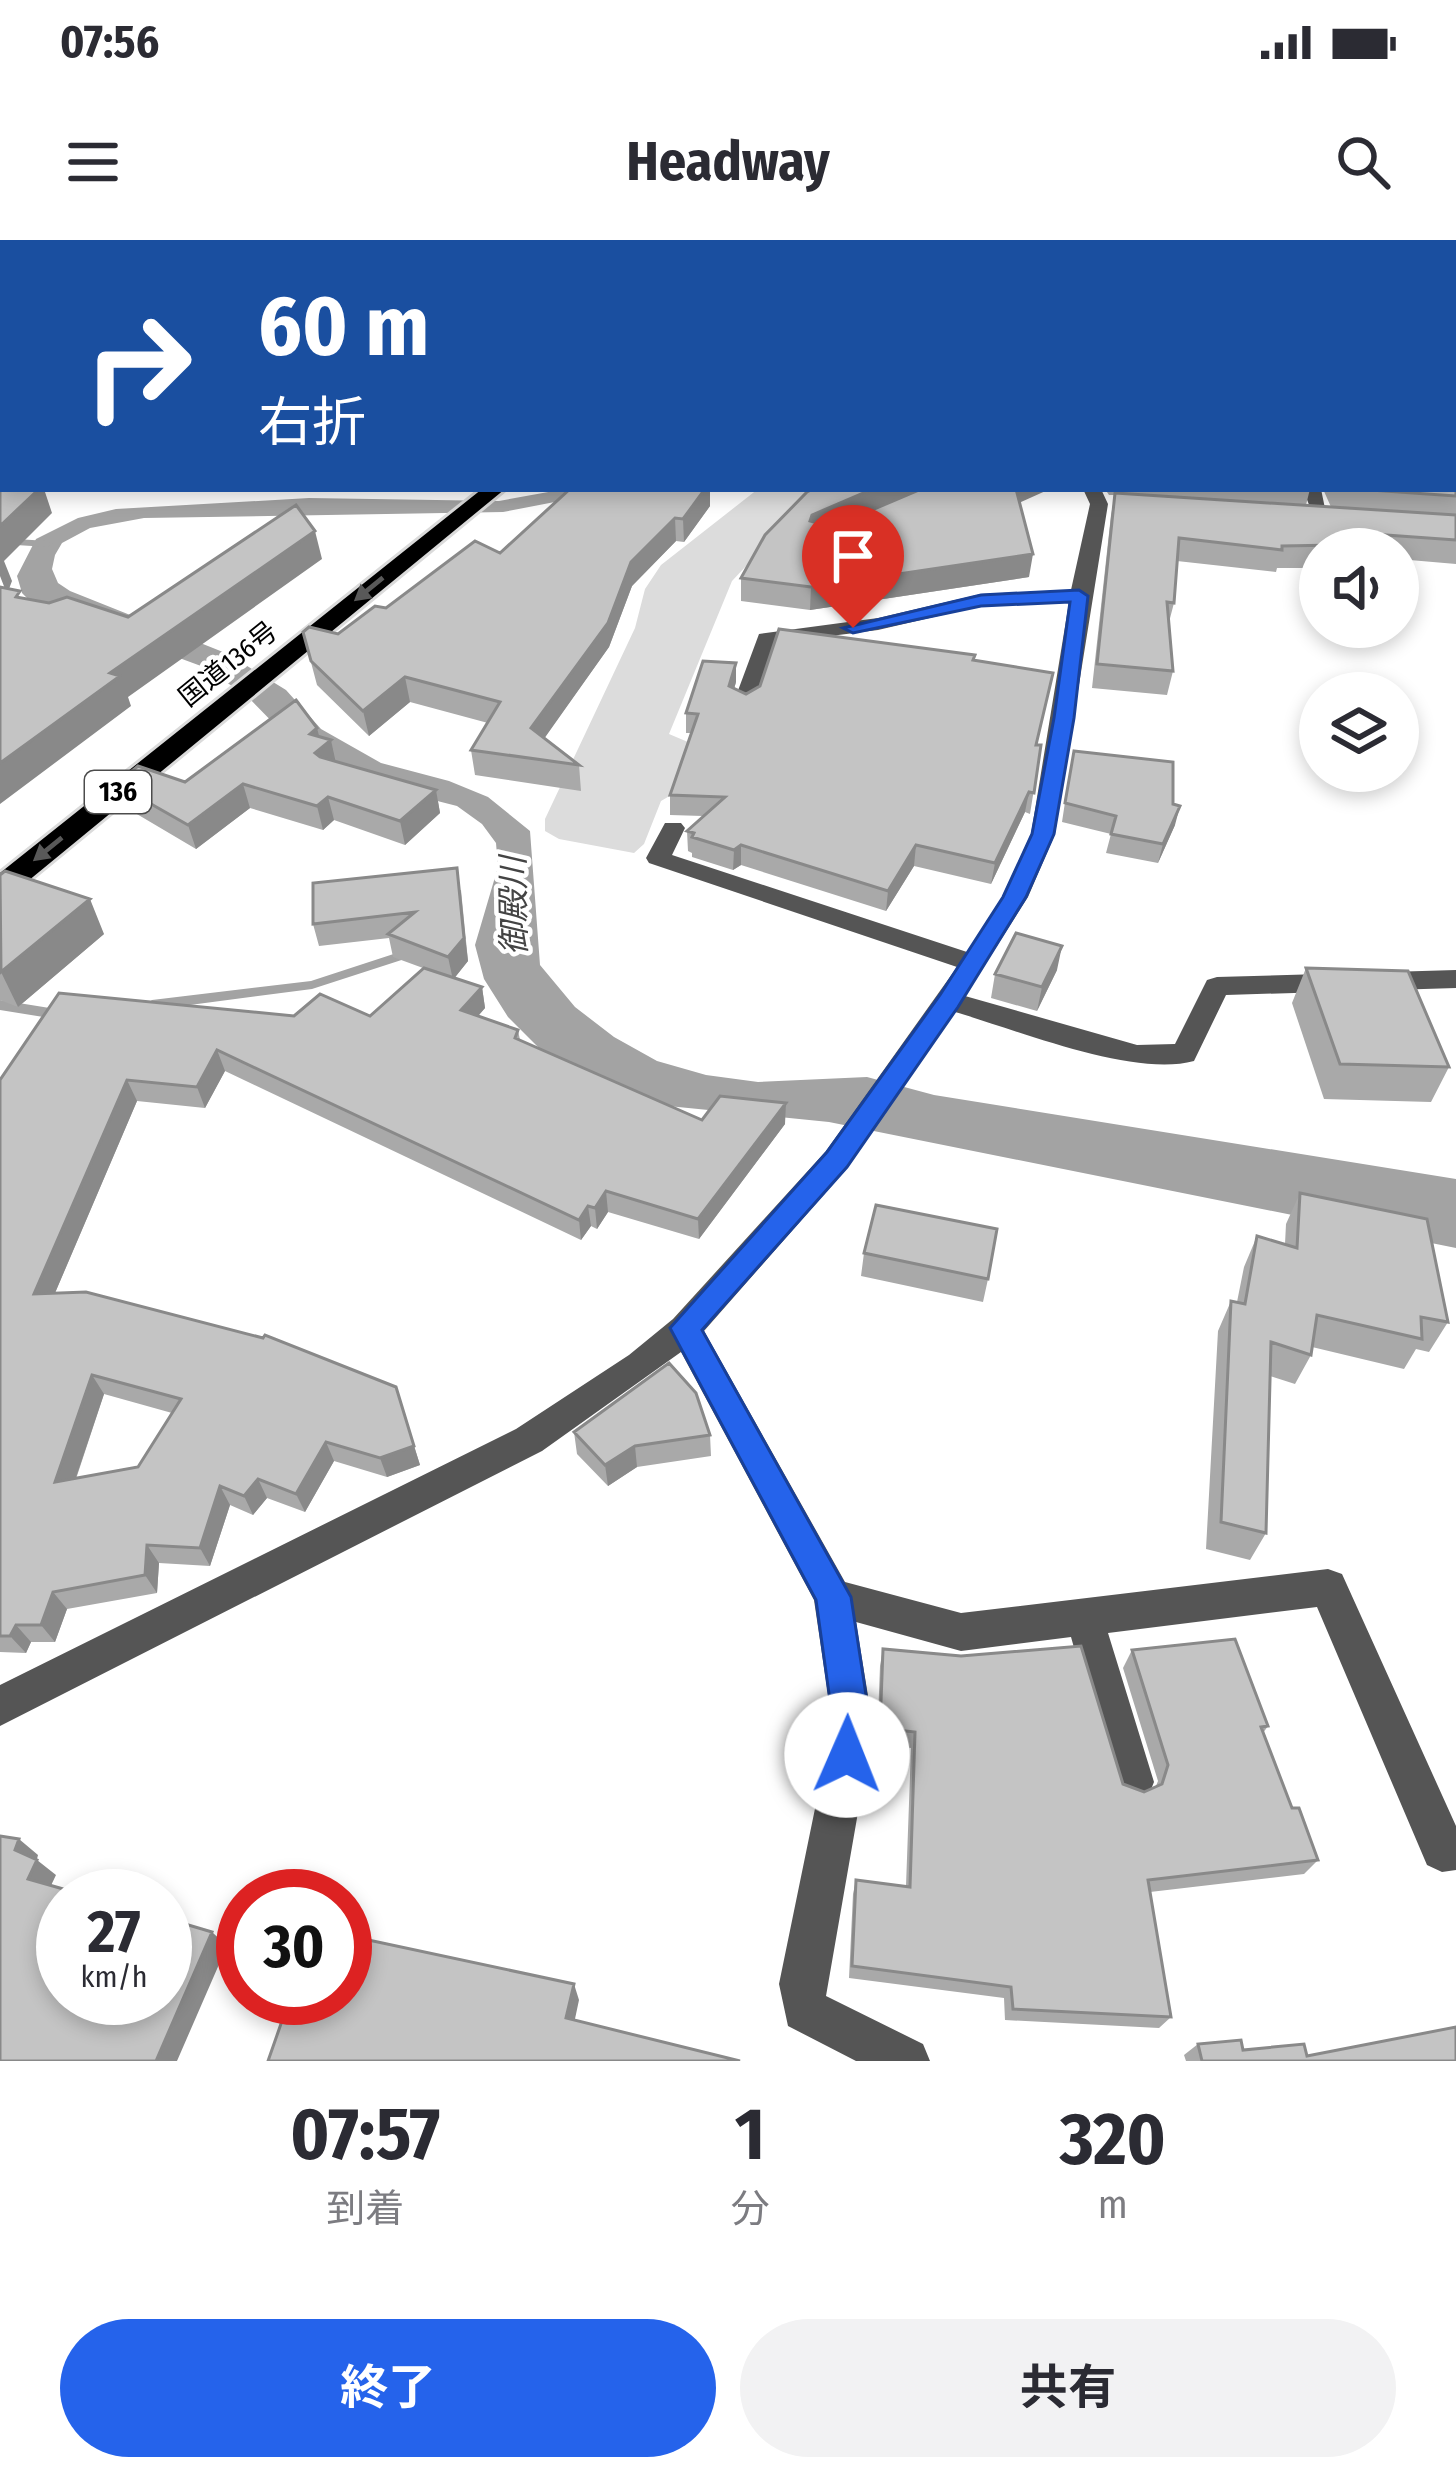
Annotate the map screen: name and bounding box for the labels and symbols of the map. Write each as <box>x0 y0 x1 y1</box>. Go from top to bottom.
pin <box>802 505 904 628</box>
one-way arrow <box>354 576 385 601</box>
street label: 国道136号 <box>172 615 284 713</box>
road number: 136 <box>85 771 151 813</box>
one-way arrow <box>33 836 64 861</box>
water label: 御殿川 <box>493 853 535 956</box>
position arrow <box>784 1692 910 1818</box>
speed limit sign: 30 <box>216 1869 372 2025</box>

